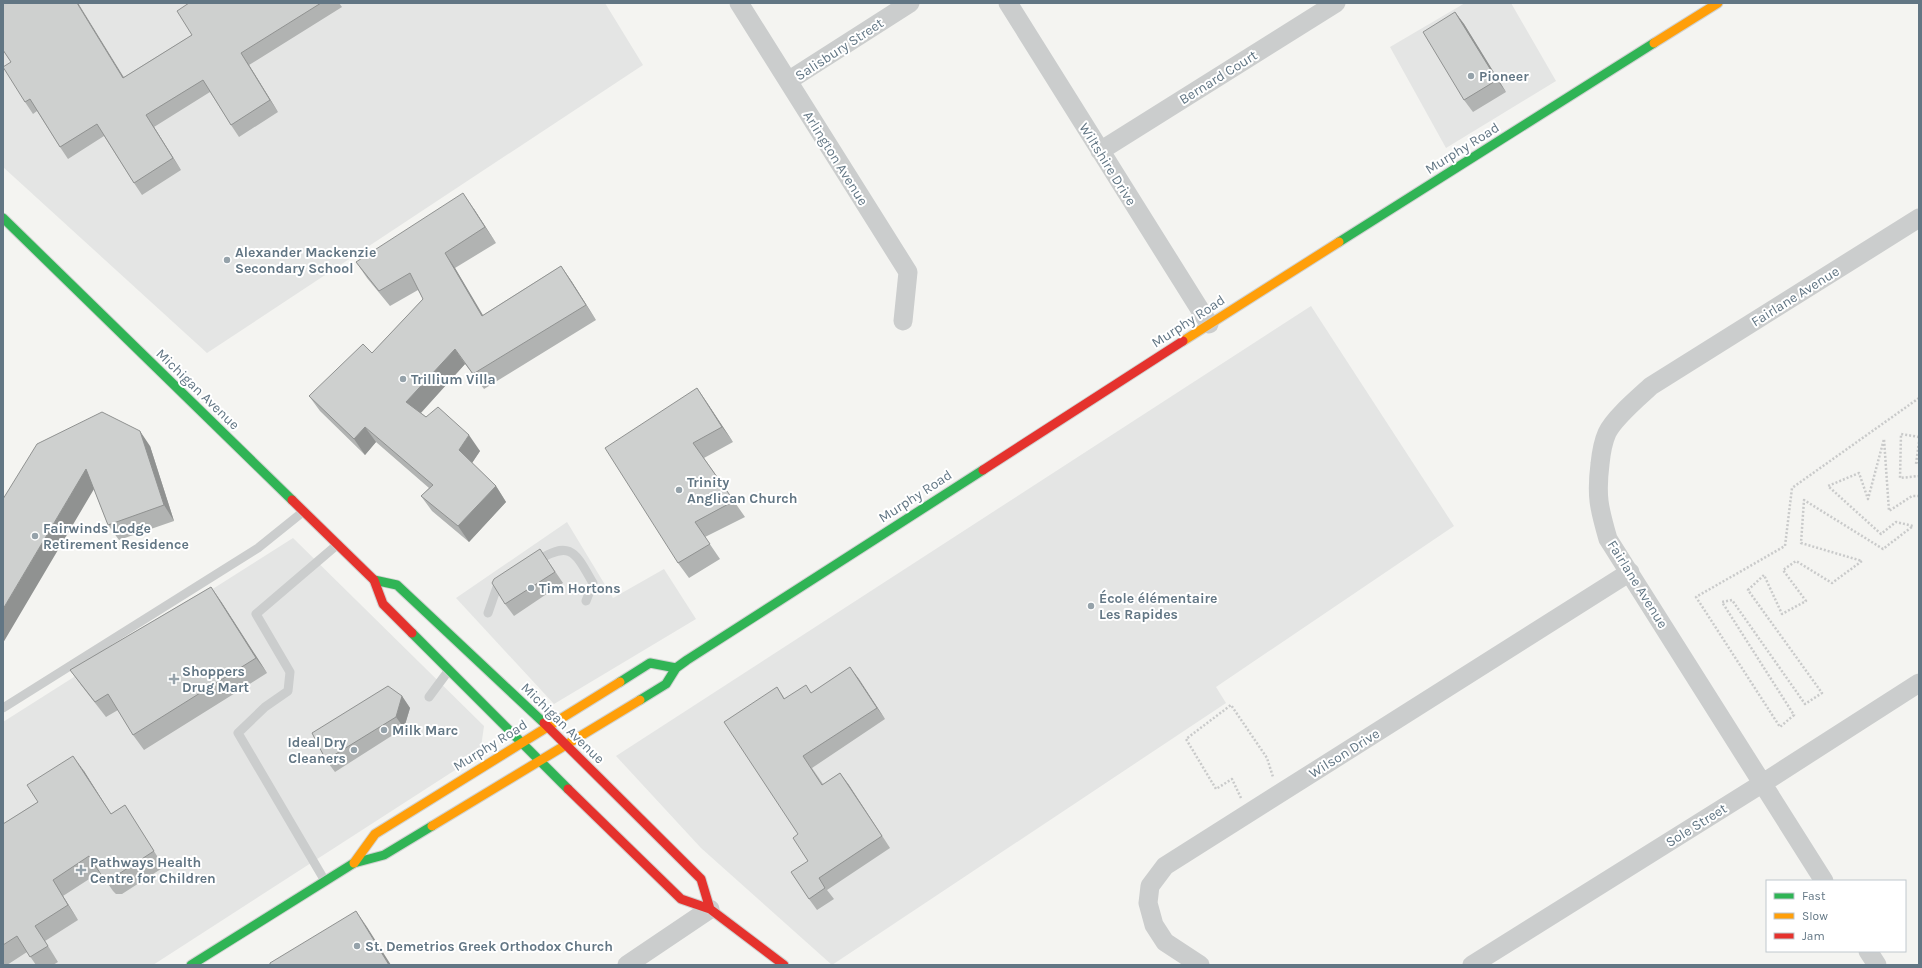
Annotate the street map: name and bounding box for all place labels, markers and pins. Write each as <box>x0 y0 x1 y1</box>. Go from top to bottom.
place label: Pioneer <box>1479 68 1529 85</box>
marker: Pioneer <box>1466 71 1476 81</box>
place label: Alexander Mackenzie Secondary School <box>235 244 376 277</box>
marker: Alexander Mackenzie Secondary School <box>222 255 232 265</box>
place label: Trillium Villa <box>411 371 496 388</box>
marker: Trillium Villa <box>398 374 408 384</box>
place label: Trinity Anglican Church <box>687 474 797 507</box>
marker: Trinity Anglican Church <box>674 485 684 495</box>
place label: Fairwinds Lodge Retirement Residence <box>43 520 189 553</box>
marker: Fairwinds Lodge Retirement Residence <box>30 531 40 541</box>
place label: Tim Hortons <box>539 580 621 597</box>
marker: Tim Hortons <box>526 583 536 593</box>
place label: École élémentaire Les Rapides <box>1099 589 1218 623</box>
marker: École élémentaire Les Rapides <box>1086 601 1096 611</box>
place label: Shoppers Drug Mart <box>182 663 250 696</box>
marker: Shoppers Drug Mart <box>169 674 179 684</box>
place label: Milk Marc <box>392 722 458 739</box>
marker: Milk Marc <box>379 725 389 735</box>
place label: Ideal Dry Cleaners <box>288 734 346 767</box>
marker: Ideal Dry Cleaners <box>349 745 359 755</box>
place label: Pathways Health Centre for Children <box>90 854 216 887</box>
marker: Pathways Health Centre for Children <box>75 864 87 876</box>
place label: St. Demetrios Greek Orthodox Church <box>365 938 613 955</box>
marker: St. Demetrios Greek Orthodox Church <box>352 941 362 951</box>

